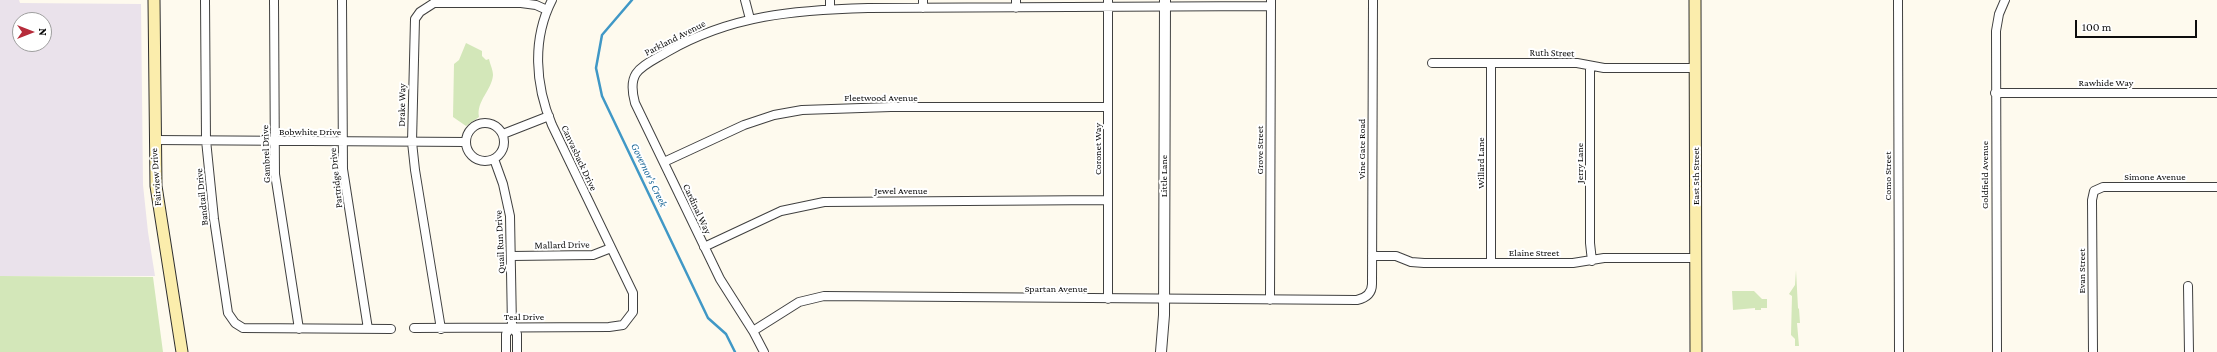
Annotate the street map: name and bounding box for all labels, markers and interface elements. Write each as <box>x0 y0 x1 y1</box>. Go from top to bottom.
north arrow <box>12 12 52 52</box>
scale bar <box>2077 12 2199 38</box>
street label: Parkland Avenue <box>642 17 708 59</box>
text: 100 m <box>2082 20 2111 34</box>
text: N <box>37 28 49 36</box>
street label: Ruth Street <box>1530 47 1574 59</box>
street label: Rawhide Way <box>2079 77 2133 89</box>
street label: Drake Way <box>396 83 408 127</box>
street label: Fleetwood Avenue <box>844 92 918 104</box>
street label: Vine Gate Road <box>1356 119 1368 179</box>
street label: Canvasback Drive <box>559 123 599 193</box>
street label: Coronet Way <box>1092 123 1104 175</box>
street label: Gambrel Drive <box>259 125 273 183</box>
street label: Bobwhite Drive <box>279 126 341 138</box>
street label: Grove Street <box>1254 126 1266 174</box>
street label: Willard Lane <box>1475 137 1487 189</box>
water label: Governor's Creek <box>628 141 670 209</box>
street label: Goldfield Avenue <box>1979 141 1991 209</box>
street label: Jerry Lane <box>1574 143 1586 183</box>
street label: Partridge Drive <box>327 147 345 209</box>
street label: East 5th Street <box>1690 147 1702 205</box>
street label: Fairview Drive <box>148 148 164 206</box>
street label: Como Street <box>1882 151 1894 201</box>
street label: Little Lane <box>1158 155 1170 197</box>
street label: Bandtail Drive <box>193 168 211 226</box>
street label: Simone Avenue <box>2124 171 2186 183</box>
street label: Cardinal Way <box>680 182 714 236</box>
street label: Jewel Avenue <box>875 185 927 197</box>
street label: Quail Run Drive <box>492 210 508 274</box>
street label: Mallard Drive <box>534 239 590 251</box>
street label: Elaine Street <box>1509 247 1559 259</box>
street label: Evan Street <box>2076 248 2088 294</box>
street label: Spartan Avenue <box>1025 283 1087 295</box>
street label: Teal Drive <box>504 311 544 323</box>

